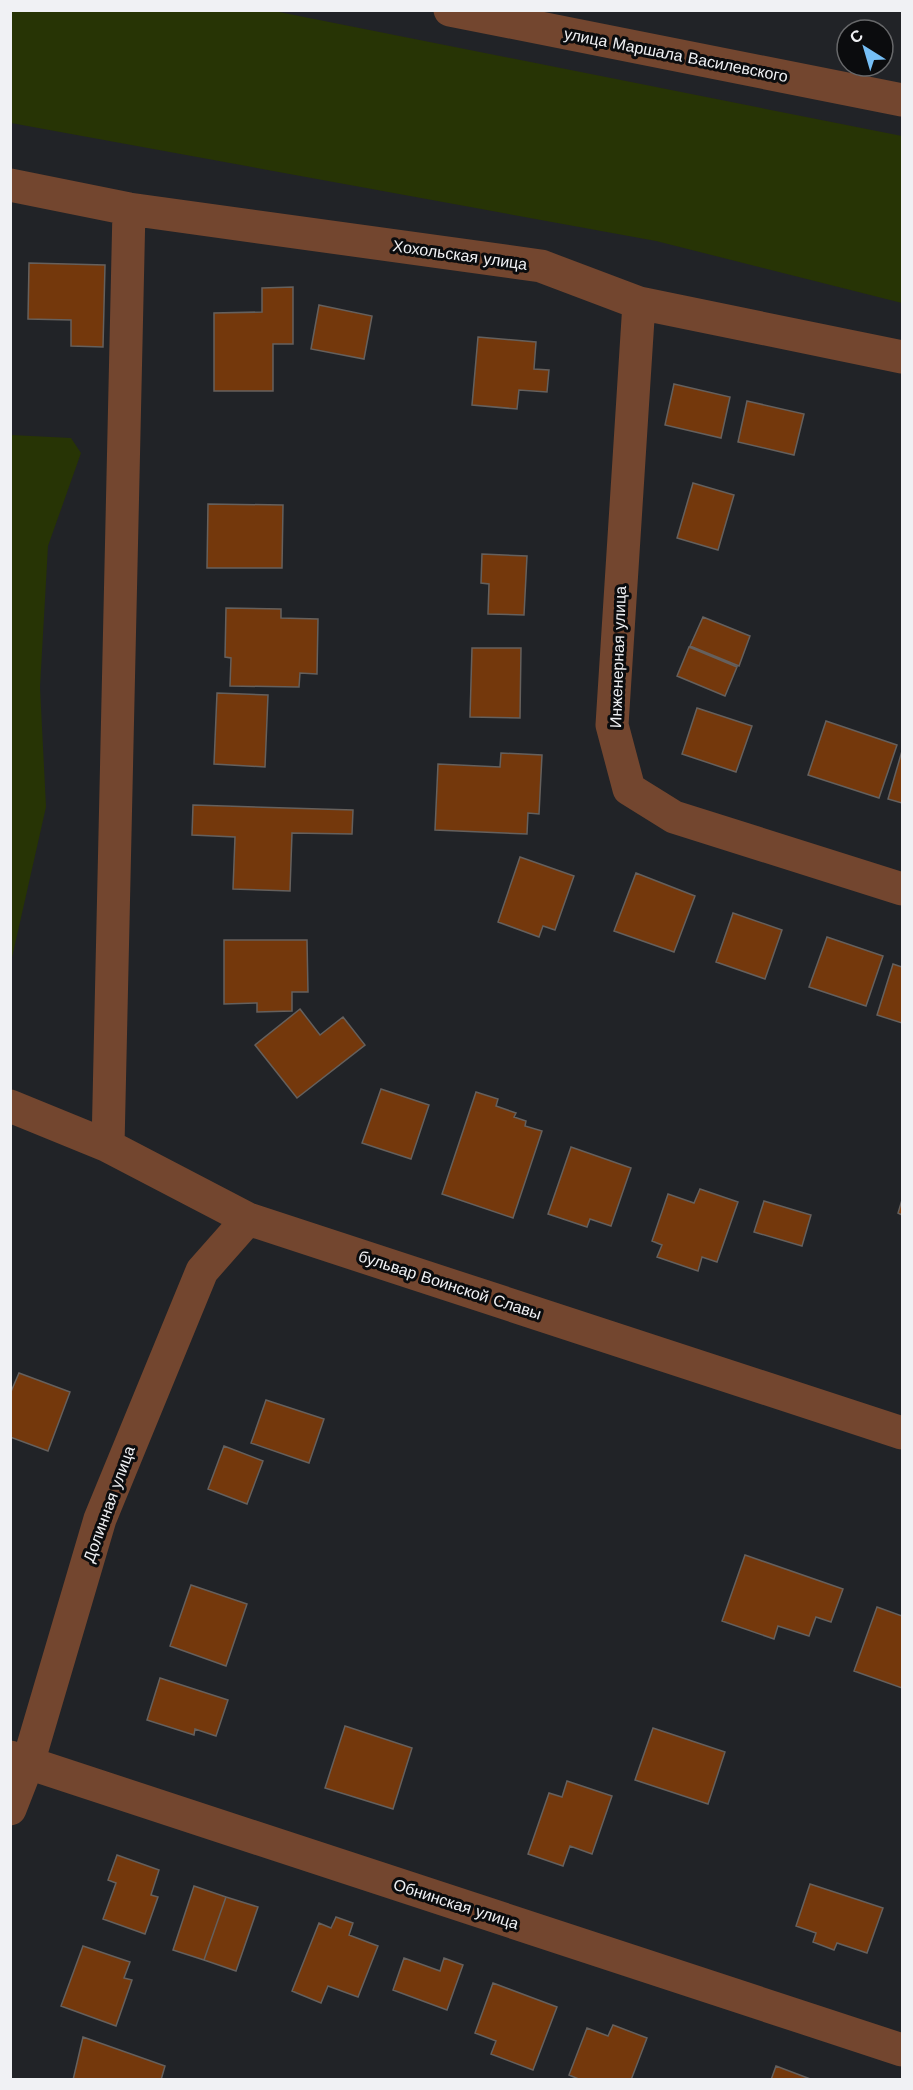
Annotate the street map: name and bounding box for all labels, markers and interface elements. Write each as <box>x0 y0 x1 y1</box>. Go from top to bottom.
north arrow <box>835 18 895 78</box>
street label: улица Маршала Василевского <box>562 24 790 86</box>
text: С <box>846 25 867 47</box>
street label: Хохольская улица <box>392 236 529 274</box>
street label: Инженерная улица <box>606 585 630 728</box>
street label: бульвар Воинской Славы <box>356 1246 544 1324</box>
street label: Долинная улица <box>79 1443 139 1565</box>
street label: Обнинская улица <box>391 1875 521 1933</box>

